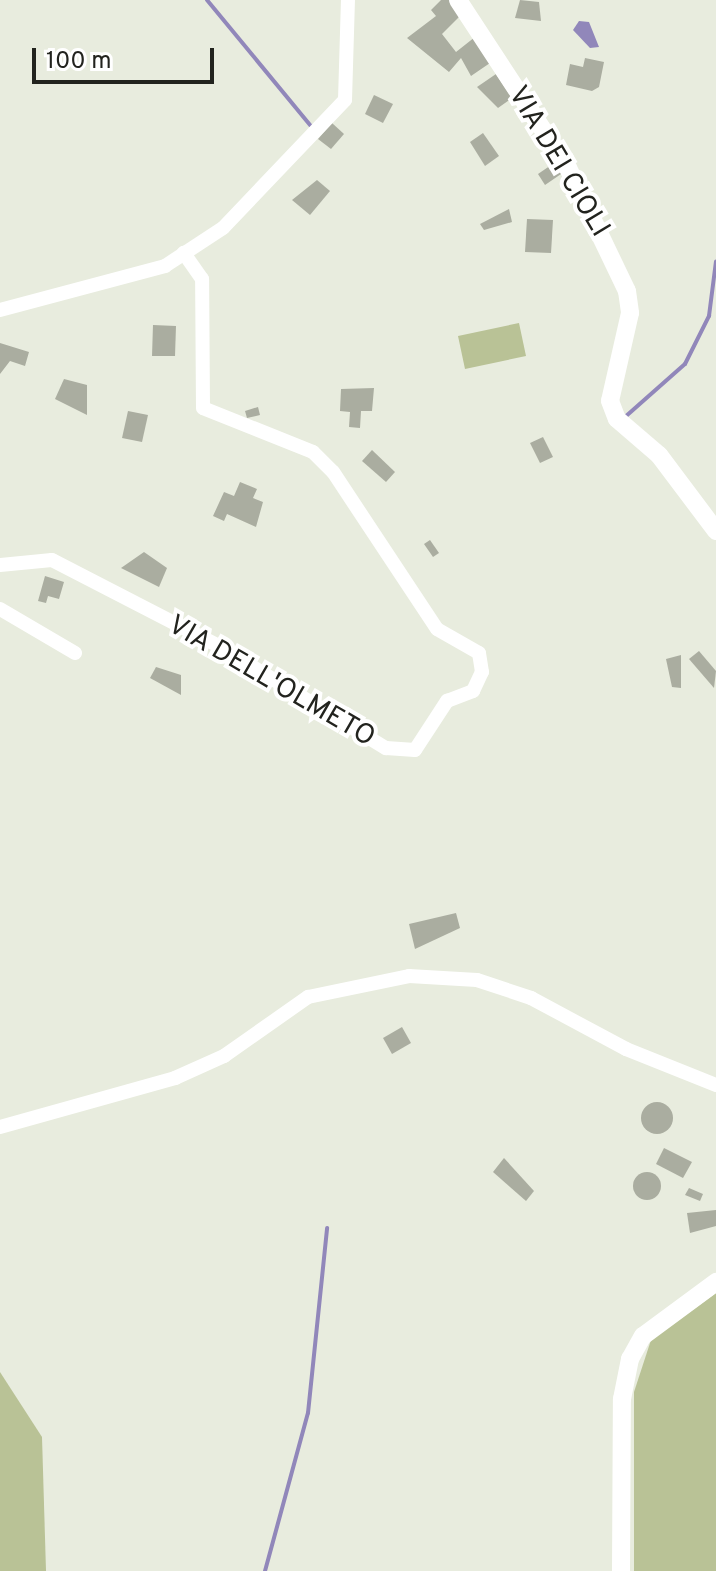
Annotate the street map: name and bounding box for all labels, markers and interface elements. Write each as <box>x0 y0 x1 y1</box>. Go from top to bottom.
scale bar <box>36 32 218 82</box>
text: 100 m <box>46 47 112 77</box>
street label: VIA DEI CIOLI <box>500 80 616 244</box>
street label: VIA DELL'OLMETO <box>161 609 381 755</box>

